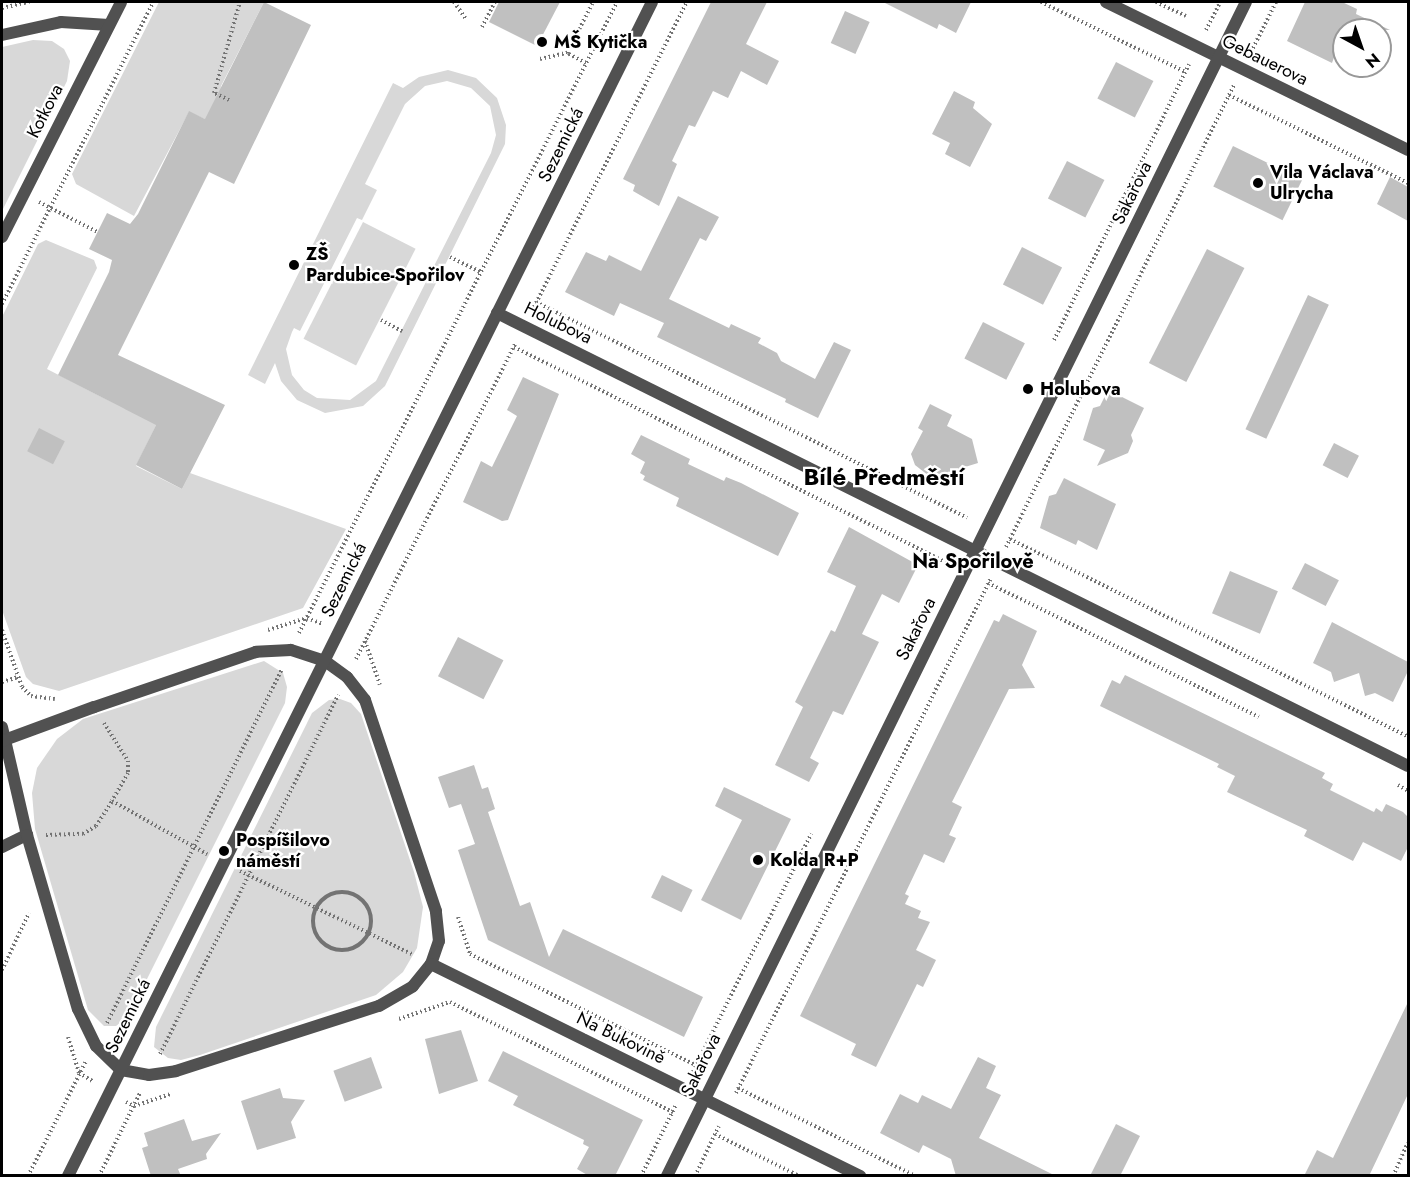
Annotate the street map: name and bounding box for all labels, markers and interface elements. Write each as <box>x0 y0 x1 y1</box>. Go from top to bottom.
north arrow <box>1332 18 1392 78</box>
street label: Gebauerova <box>1219 30 1311 90</box>
place label: MŠ Kytička <box>554 31 647 53</box>
marker: MŠ Kytička <box>535 35 549 49</box>
text: N <box>1360 48 1385 74</box>
street label: Kotkova <box>22 80 68 142</box>
street label: Sezemická <box>534 104 588 186</box>
street label: Sakařova <box>1108 158 1156 228</box>
place label: Vila Václava Ulrycha <box>1270 162 1374 204</box>
marker: Vila Václava Ulrycha <box>1251 176 1265 190</box>
place label: ZŠ Pardubice-Spořilov <box>306 244 465 286</box>
marker: ZŠ Pardubice-Spořilov <box>287 258 301 272</box>
street label: Holubova <box>521 297 595 349</box>
place label: Holubova <box>1040 378 1121 400</box>
marker: Holubova <box>1021 382 1035 396</box>
district label: Bílé Předměstí <box>803 463 965 491</box>
street label: Sezemická <box>317 539 371 621</box>
district label: Na Spořilově <box>912 549 1034 573</box>
street label: Sakařova <box>892 594 940 664</box>
place label: Pospíšilovo náměstí <box>236 830 330 872</box>
marker: Pospíšilovo náměstí <box>217 844 231 858</box>
place label: Kolda R+P <box>770 849 859 871</box>
marker: Kolda R+P <box>751 853 765 867</box>
street label: Sezemická <box>101 975 155 1057</box>
street label: Na Bukovině <box>573 1007 669 1069</box>
street label: Sakařova <box>677 1030 725 1100</box>

